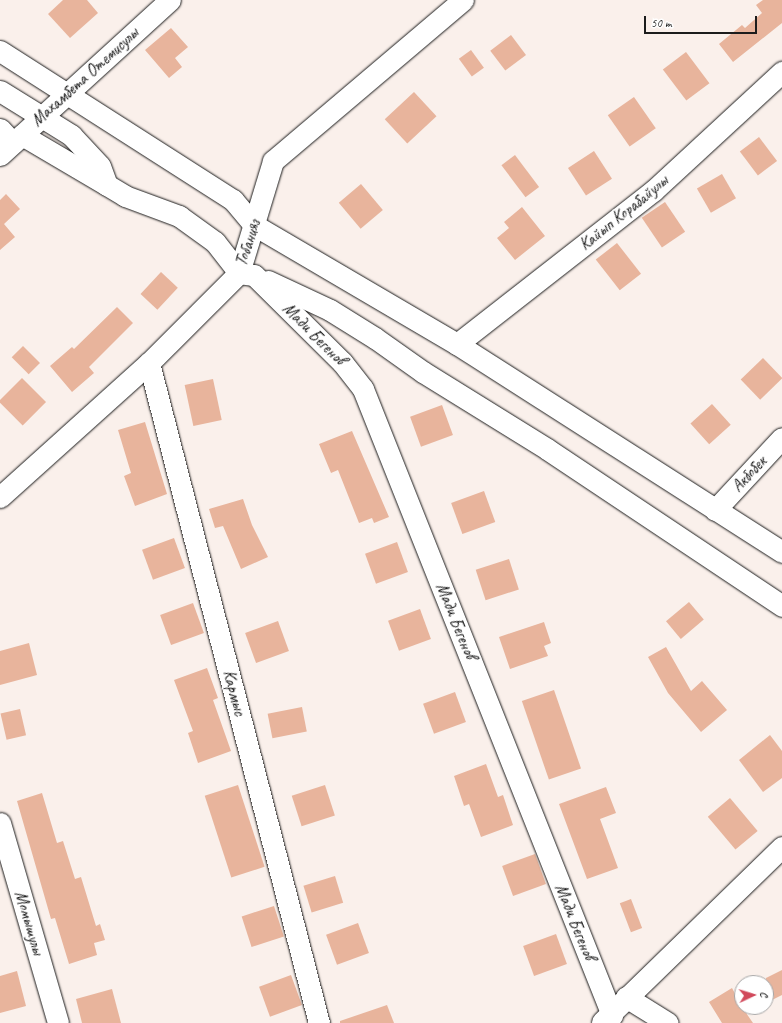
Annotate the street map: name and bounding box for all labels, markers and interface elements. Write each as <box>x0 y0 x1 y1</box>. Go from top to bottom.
scale bar <box>646 8 759 34</box>
text: 50 m <box>651 15 671 31</box>
street label: Махамбета Отемисулы <box>26 22 144 132</box>
street label: Кайып Корабайулы <box>576 171 672 255</box>
street label: Тобанияз <box>231 217 265 269</box>
street label: Мади Бегенов <box>279 299 349 369</box>
street label: Акбобек <box>727 452 771 496</box>
street label: Мади Бегенов <box>432 580 480 662</box>
street label: Кармыс <box>218 668 250 718</box>
street label: Мади Бегенов <box>551 881 599 963</box>
street label: Момышулы <box>10 889 48 957</box>
north arrow <box>734 975 774 1015</box>
text: С <box>758 991 772 997</box>

